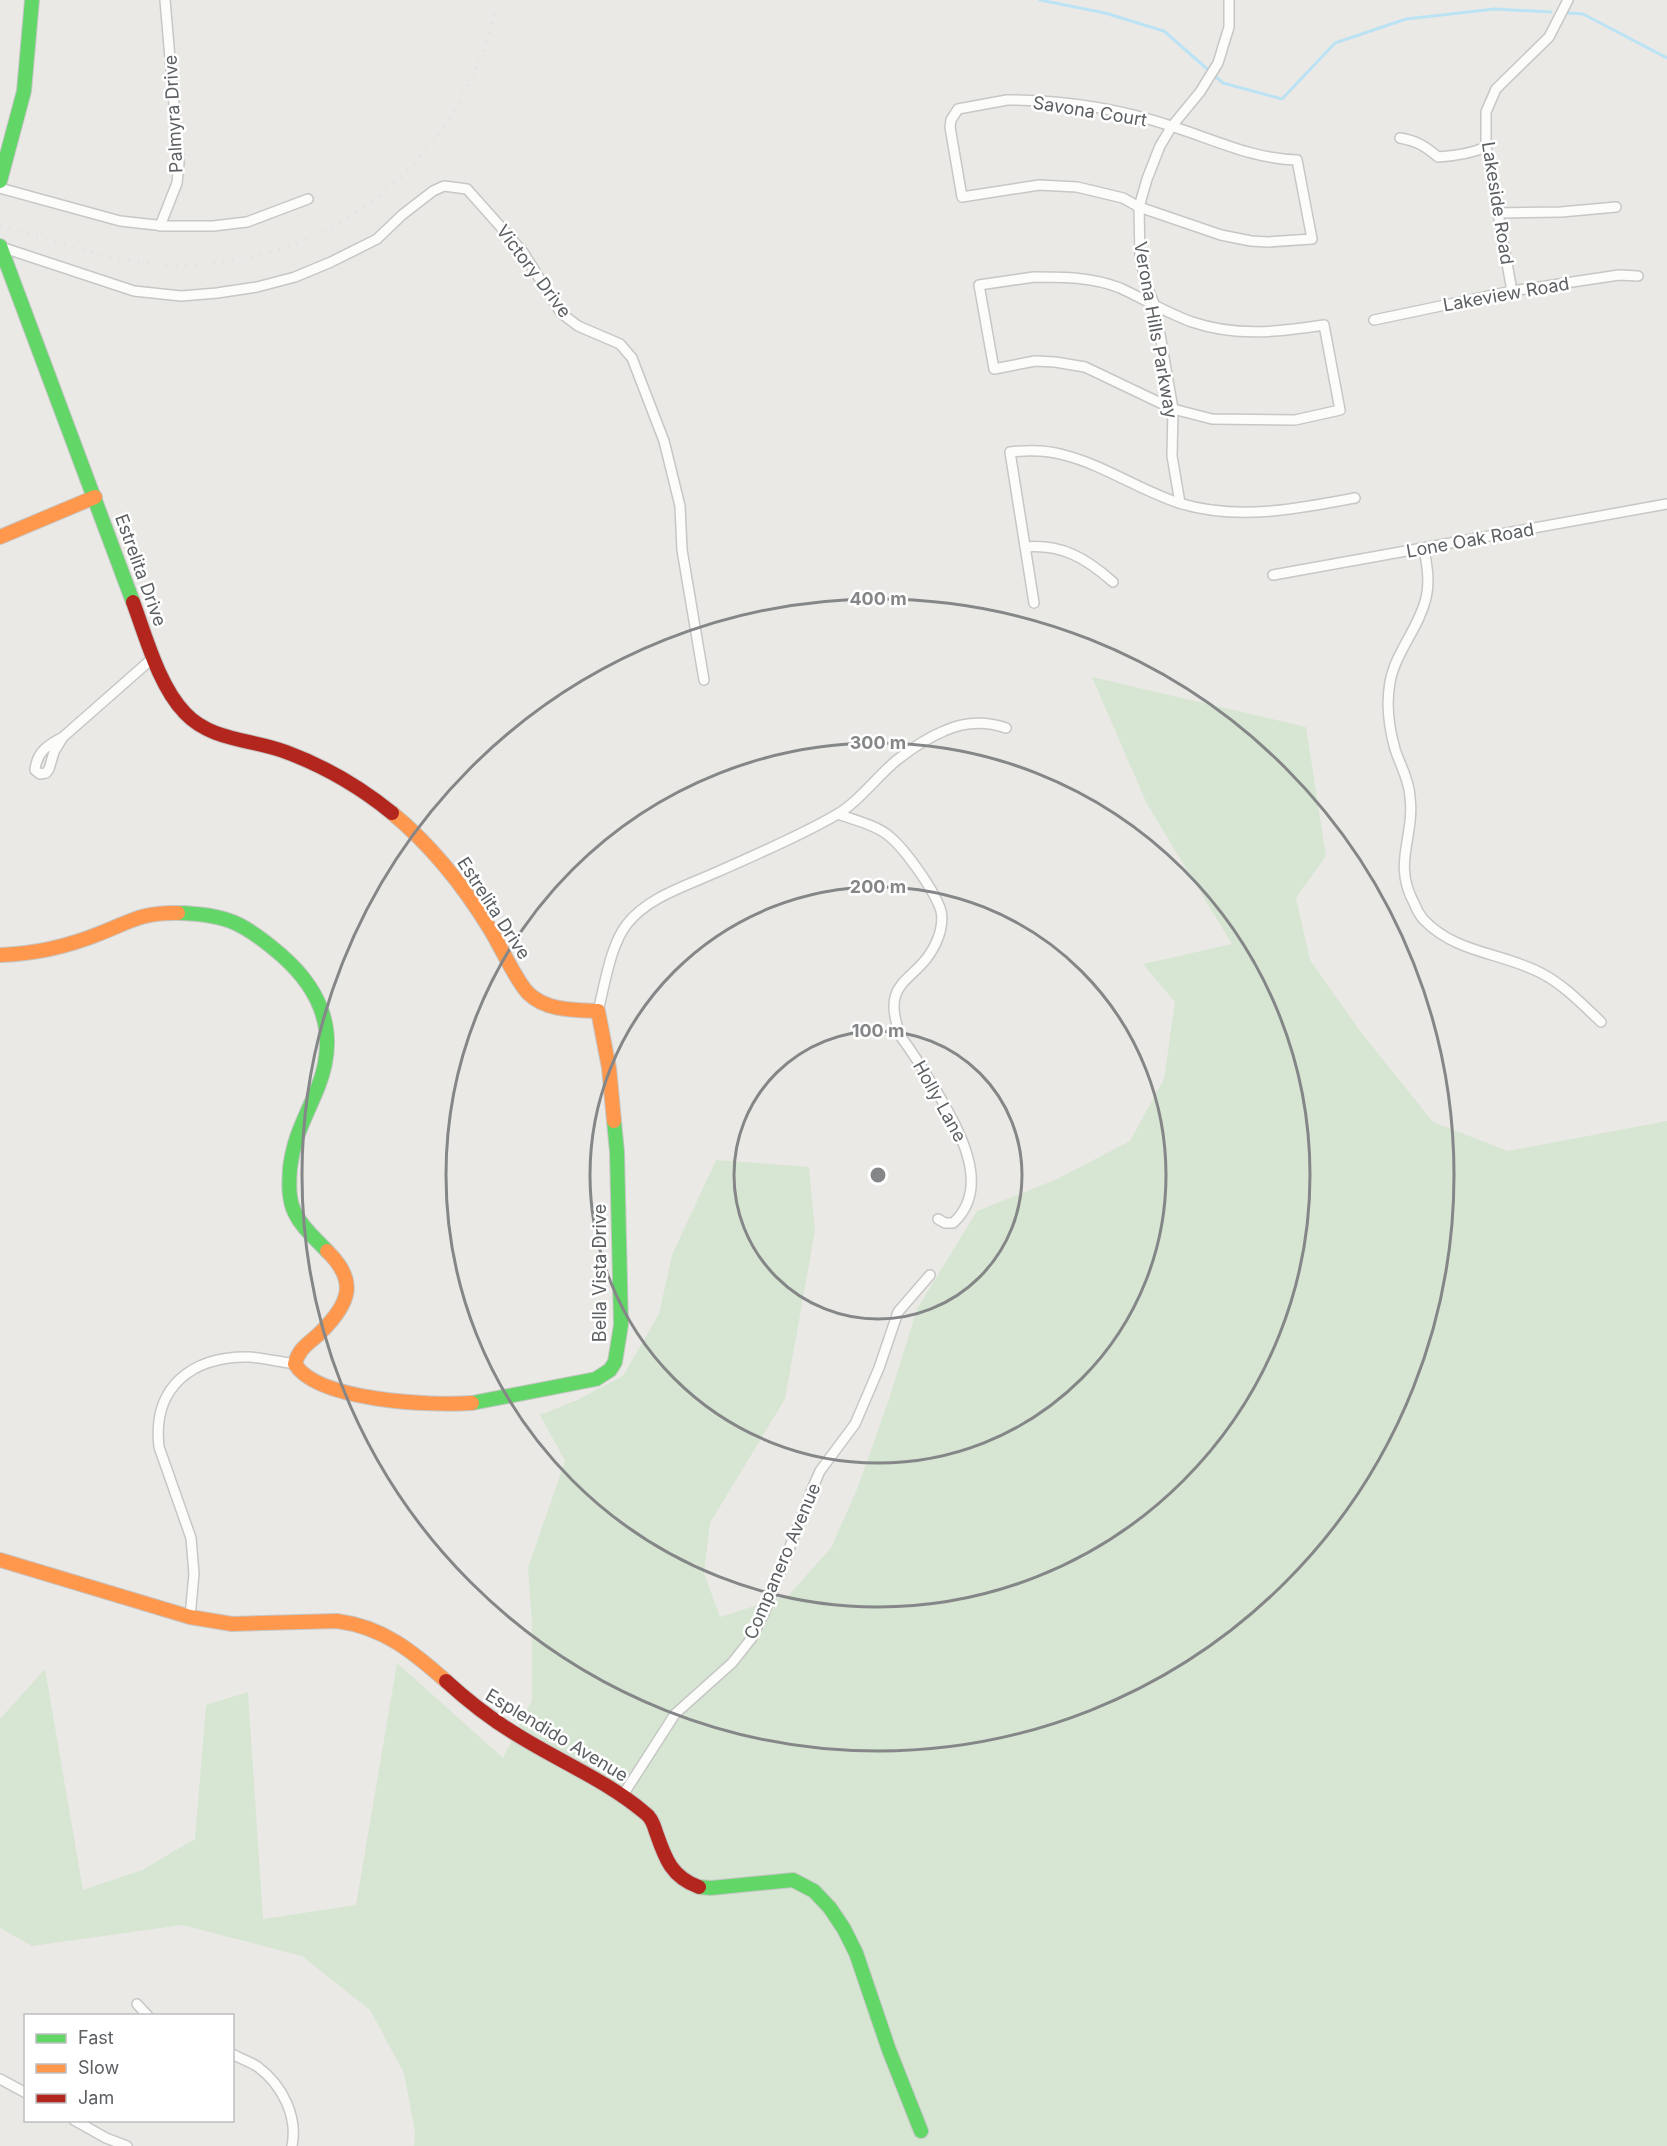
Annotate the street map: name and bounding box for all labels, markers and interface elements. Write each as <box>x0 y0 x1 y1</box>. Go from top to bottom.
street label: Palmyra Drive <box>159 54 187 174</box>
street label: Savona Court <box>1031 92 1149 130</box>
street label: Lakeside Road <box>1478 140 1518 266</box>
street label: Victory Drive <box>492 221 576 321</box>
street label: Verona Hills Parkway <box>1130 240 1182 420</box>
street label: Lakeview Road <box>1441 273 1571 315</box>
street label: Estrelita Drive <box>111 511 171 629</box>
street label: Lone Oak Road <box>1404 518 1536 562</box>
text: 400 m <box>849 588 907 609</box>
text: 300 m <box>850 732 906 753</box>
street label: Estrelita Drive <box>453 853 535 963</box>
text: 200 m <box>850 876 906 897</box>
text: 100 m <box>852 1020 904 1041</box>
street label: Holly Lane <box>909 1057 971 1145</box>
centre of rings <box>868 1165 888 1185</box>
street label: Bella Vista Drive <box>589 1204 610 1342</box>
street label: Companero Avenue <box>740 1480 824 1642</box>
street label: Esplendido Avenue <box>482 1684 632 1786</box>
legend <box>24 2014 234 2122</box>
text: Fast <box>78 2027 114 2048</box>
text: Slow <box>78 2057 119 2078</box>
text: Jam <box>78 2087 114 2108</box>

